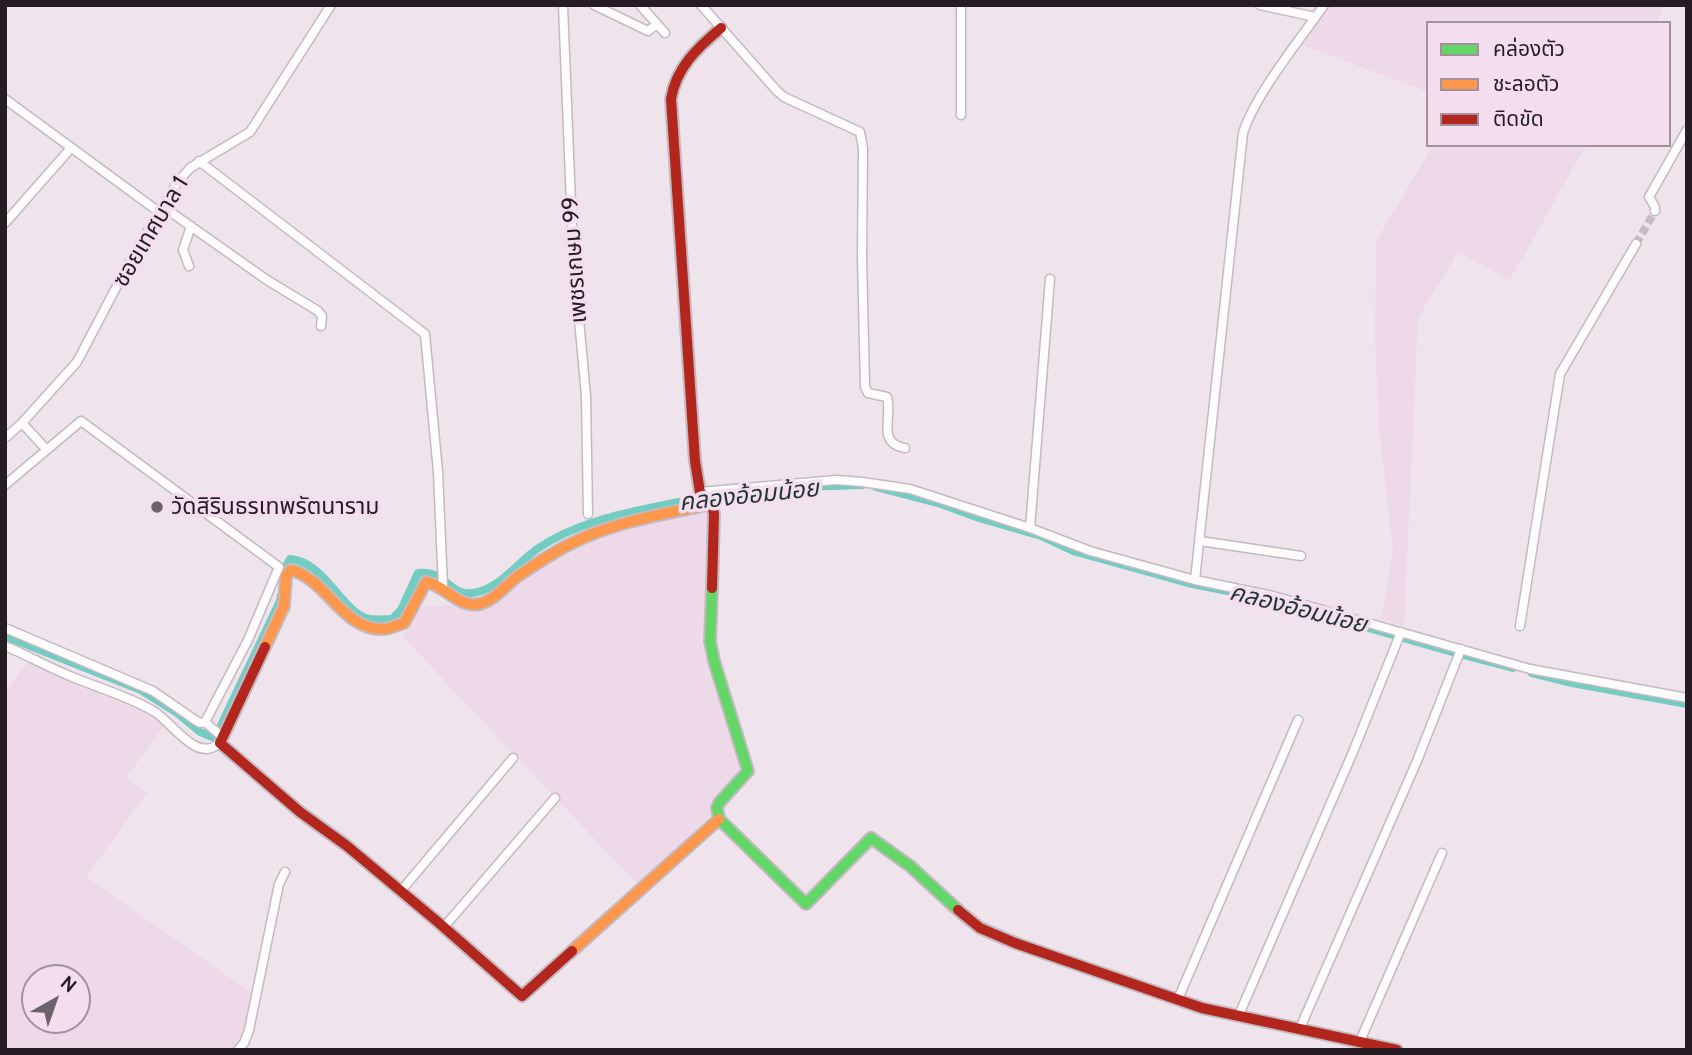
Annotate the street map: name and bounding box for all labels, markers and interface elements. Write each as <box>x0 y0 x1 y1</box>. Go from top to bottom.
legend <box>1426 21 1671 147</box>
text: คล่องตัว <box>1493 36 1565 61</box>
text: ชะลอตัว <box>1493 71 1559 96</box>
text: ติดขัด <box>1493 106 1544 131</box>
street label: ซอยเทศบาล 1 <box>107 172 195 292</box>
street label: เพชรเกษม 99 <box>557 196 593 324</box>
water label: คลองอ้อมน้อย <box>678 474 820 518</box>
place label: วัดสิรินธรเทพรัตนาราม <box>171 493 379 521</box>
marker: วัดสิรินธรเทพรัตนาราม <box>149 499 165 515</box>
water label: คลองอ้อมน้อย <box>1227 578 1369 640</box>
north arrow <box>21 964 91 1034</box>
text: N <box>56 971 81 997</box>

